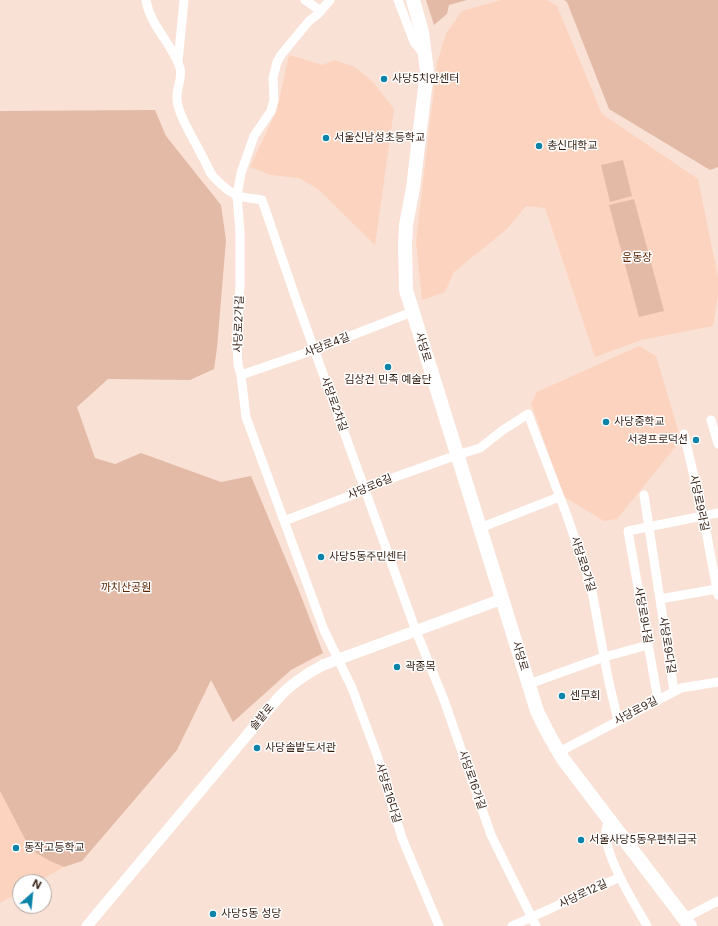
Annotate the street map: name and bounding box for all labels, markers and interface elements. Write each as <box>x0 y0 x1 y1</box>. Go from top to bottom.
place label: 사당5치안센터 <box>392 72 459 86</box>
marker: 사당5치안센터 <box>379 74 389 84</box>
place label: 서울신남성초등학교 <box>334 131 425 145</box>
marker: 서울신남성초등학교 <box>321 133 331 143</box>
place label: 총신대학교 <box>547 139 598 153</box>
marker: 총신대학교 <box>534 141 544 151</box>
park label: 운동장 <box>622 251 652 265</box>
street label: 사당로2가길 <box>231 295 247 353</box>
street label: 사당로4길 <box>302 330 352 360</box>
street label: 사당로 <box>412 331 434 363</box>
marker: 김상건 민족 예술단 <box>383 362 393 372</box>
place label: 김상건 민족 예술단 <box>344 373 432 387</box>
street label: 사당로2차길 <box>318 375 350 433</box>
place label: 사당중학교 <box>614 415 665 429</box>
marker: 사당중학교 <box>601 417 611 427</box>
place label: 서경프로덕션 <box>627 433 688 447</box>
marker: 서경프로덕션 <box>691 435 701 445</box>
street label: 사당로6길 <box>346 472 394 502</box>
street label: 사당로9라길 <box>687 474 711 532</box>
street label: 사당로9가길 <box>568 535 598 593</box>
place label: 사당5동주민센터 <box>329 550 407 564</box>
marker: 사당5동주민센터 <box>316 552 326 562</box>
park label: 까치산공원 <box>101 581 151 595</box>
street label: 사당로9나길 <box>632 586 654 644</box>
street label: 사당로9다길 <box>656 616 678 674</box>
street label: 사당로 <box>509 640 531 672</box>
place label: 곽종목 <box>405 660 435 674</box>
marker: 곽종목 <box>392 662 402 672</box>
place label: 센무회 <box>570 689 600 703</box>
marker: 센무회 <box>557 691 567 701</box>
street label: 사당로9길 <box>612 694 660 728</box>
street label: 솔밭로 <box>247 701 277 733</box>
place label: 사당솔밭도서관 <box>265 741 336 755</box>
marker: 사당솔밭도서관 <box>252 743 262 753</box>
street label: 사당로16가길 <box>456 749 488 811</box>
street label: 사당로16다길 <box>373 761 403 825</box>
place label: 서울사당5동우편취급국 <box>589 833 697 847</box>
marker: 서울사당5동우편취급국 <box>576 835 586 845</box>
place label: 동작고등학교 <box>24 841 85 855</box>
marker: 동작고등학교 <box>11 843 21 853</box>
north arrow <box>12 874 52 914</box>
text: N <box>30 876 44 892</box>
street label: 사당로12길 <box>557 877 609 911</box>
place label: 사당5동 성당 <box>221 907 281 921</box>
marker: 사당5동 성당 <box>208 909 218 919</box>

